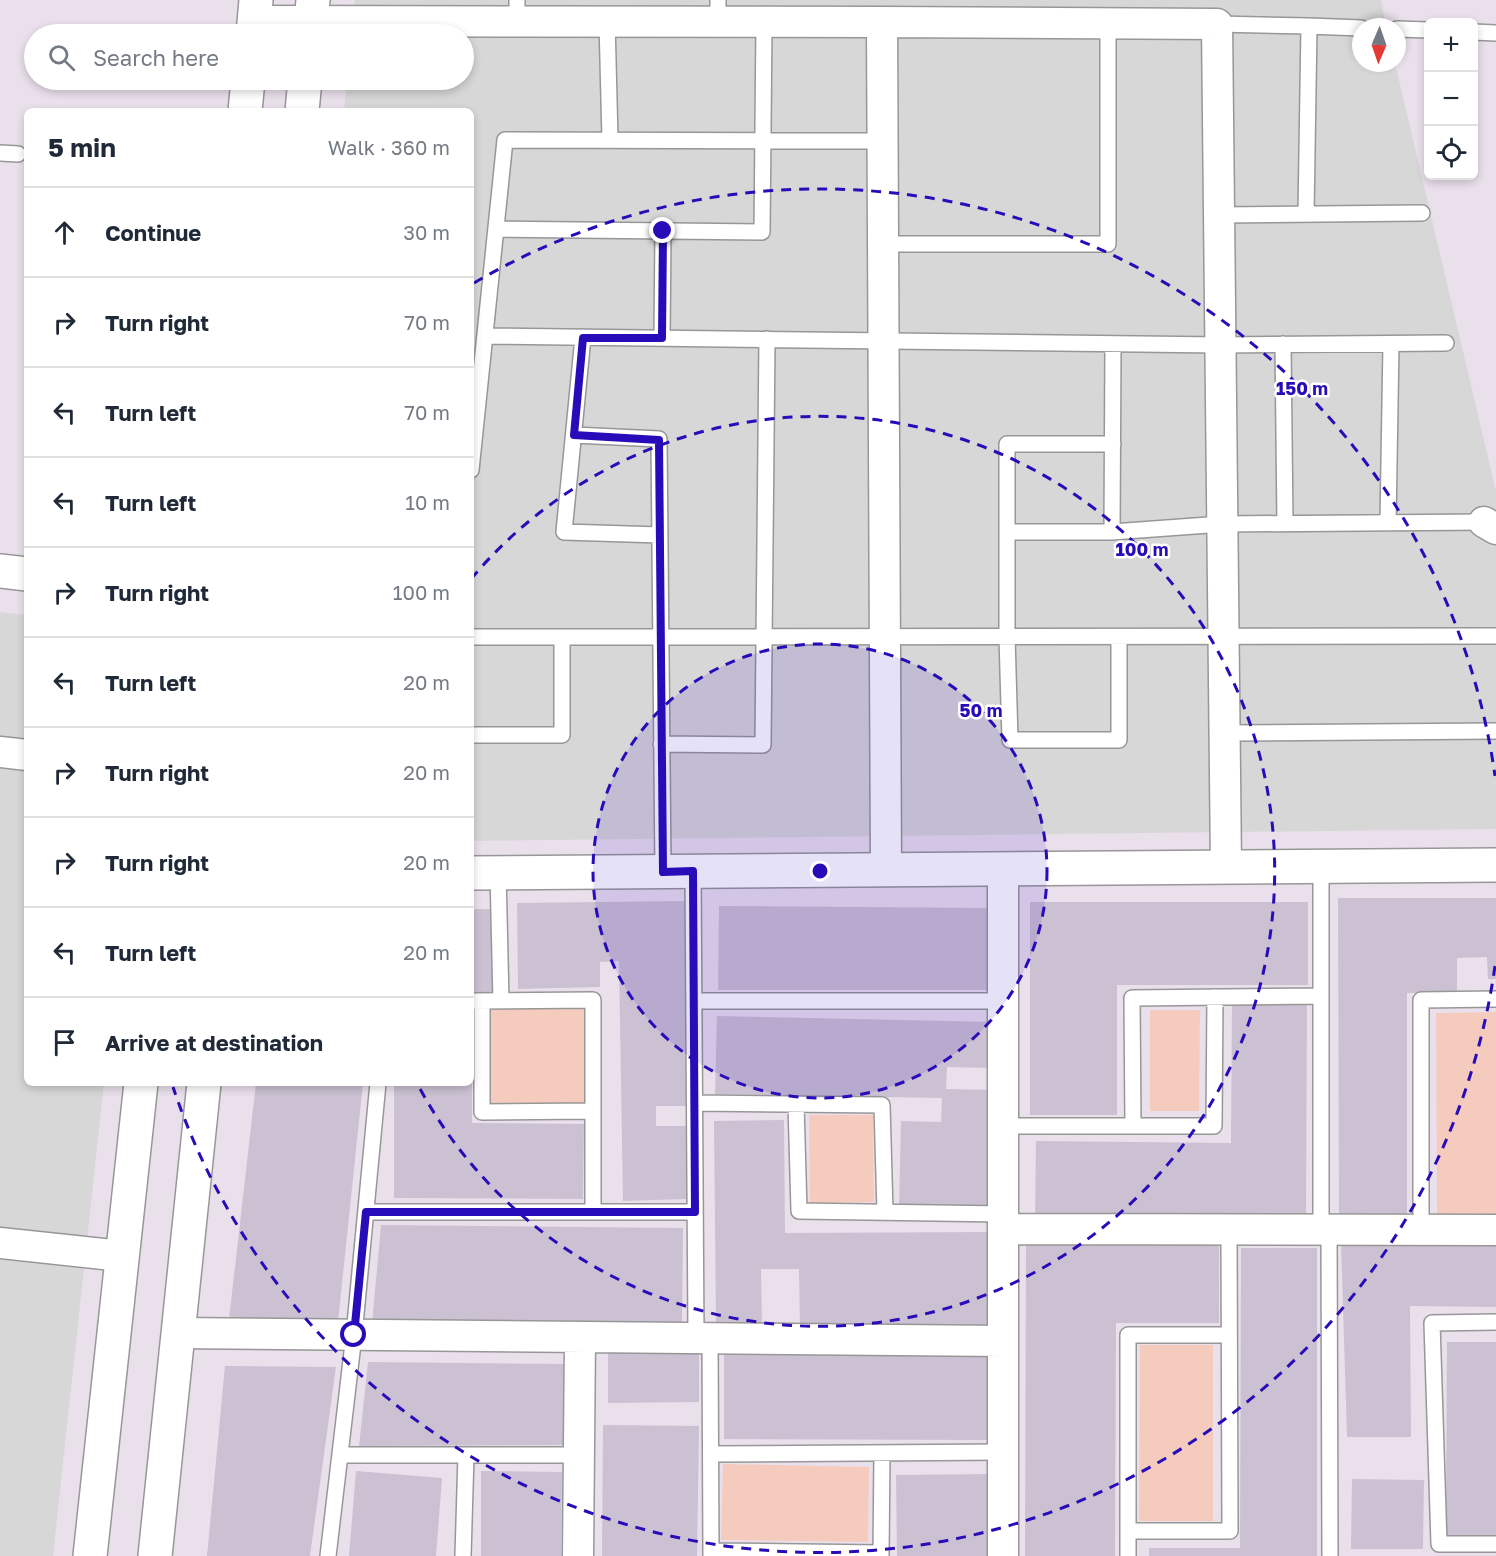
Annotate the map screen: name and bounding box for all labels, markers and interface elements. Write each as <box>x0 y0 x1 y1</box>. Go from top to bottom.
north arrow <box>1352 18 1406 72</box>
map controls <box>1424 18 1478 180</box>
button: + <box>1424 18 1478 72</box>
search box <box>24 24 474 90</box>
icon: search <box>45 41 78 74</box>
text: Search here <box>93 44 219 71</box>
button: − <box>1424 72 1478 126</box>
button: locate <box>1424 126 1478 180</box>
text: 5 min <box>48 132 116 163</box>
text: Walk · 360 m <box>328 135 450 159</box>
icon: ahead <box>48 216 81 249</box>
route end <box>649 217 675 243</box>
text: Continue <box>105 219 201 246</box>
text: 30 m <box>403 220 450 244</box>
icon: right <box>48 306 81 339</box>
text: Turn right <box>105 309 209 336</box>
text: 70 m <box>404 310 450 334</box>
text: 150 m <box>1276 377 1328 399</box>
icon: left <box>48 396 81 429</box>
text: Turn left <box>105 399 196 426</box>
text: 70 m <box>404 400 450 424</box>
icon: left <box>48 486 81 519</box>
text: Turn left <box>105 489 196 516</box>
text: 10 m <box>405 490 450 514</box>
text: 100 m <box>1116 538 1168 560</box>
icon: right <box>48 576 81 609</box>
text: Turn right <box>105 579 209 606</box>
text: 100 m <box>393 580 450 604</box>
icon: left <box>48 666 81 699</box>
text: Turn left <box>105 669 196 696</box>
text: 20 m <box>403 670 450 694</box>
text: 50 m <box>960 699 1002 721</box>
icon: right <box>48 756 81 789</box>
text: Turn right <box>105 759 209 786</box>
text: 20 m <box>403 760 450 784</box>
icon: right <box>48 846 81 879</box>
text: Turn right <box>105 849 209 876</box>
text: 20 m <box>403 850 450 874</box>
centre of rings <box>810 861 830 881</box>
icon: left <box>48 936 81 969</box>
text: Turn left <box>105 939 196 966</box>
text: 20 m <box>403 940 450 964</box>
icon: arrive <box>48 1026 81 1059</box>
text: Arrive at destination <box>105 1029 323 1056</box>
route start <box>340 1321 366 1347</box>

